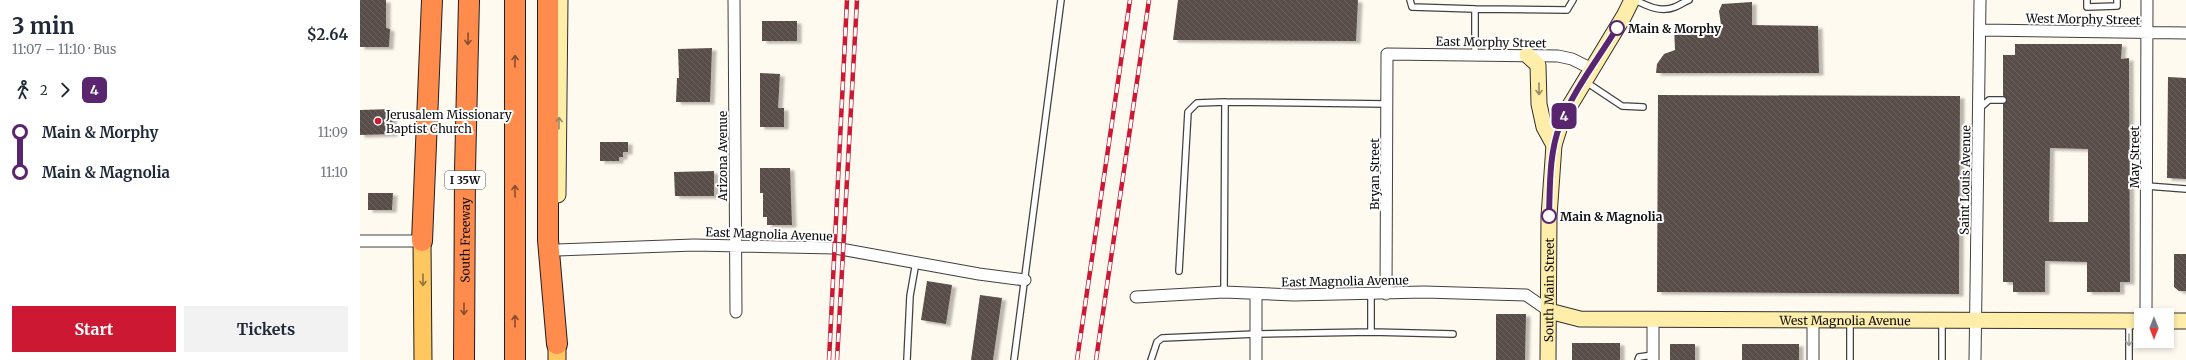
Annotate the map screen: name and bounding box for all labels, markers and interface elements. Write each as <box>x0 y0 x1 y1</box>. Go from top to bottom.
street label: West Morphy Street <box>2025 10 2141 28</box>
text: 3 min <box>12 12 74 40</box>
marker: Main & Morphy <box>1609 20 1625 36</box>
place label: Main & Morphy <box>1628 21 1722 36</box>
text: $2.64 <box>307 25 348 44</box>
one-way arrow <box>464 32 472 45</box>
street label: East Morphy Street <box>1435 34 1547 50</box>
text: 11:07 – 11:10 · Bus <box>12 41 116 58</box>
one-way arrow <box>511 55 519 68</box>
icon: walk <box>12 79 34 101</box>
icon: forward <box>54 79 76 101</box>
text: 4 <box>90 81 99 99</box>
text: 2 <box>40 82 48 99</box>
one-way arrow <box>1535 82 1543 95</box>
line badge: 4 <box>1551 103 1577 129</box>
place label: Jerusalem Missionary Baptist Church <box>385 107 512 136</box>
text: 4 <box>1560 107 1568 125</box>
street label: Arizona Avenue <box>715 111 730 202</box>
marker: Jerusalem Missionary Baptist Church <box>373 116 383 126</box>
one-way arrow <box>555 117 563 130</box>
text: Main & Morphy <box>42 123 158 142</box>
text: 11:09 <box>318 124 348 141</box>
street label: Saint Louis Avenue <box>1957 125 1973 235</box>
street label: May Street <box>2127 126 2142 188</box>
street label: Bryan Street <box>1367 138 1382 210</box>
text: Main & Magnolia <box>42 163 170 182</box>
text: 11:10 <box>321 164 348 181</box>
road number: I 35W <box>445 171 485 189</box>
one-way arrow <box>511 185 519 198</box>
street label: South Freeway <box>457 197 472 283</box>
marker: Main & Magnolia <box>1541 208 1557 224</box>
place label: Main & Magnolia <box>1560 209 1663 224</box>
street label: East Magnolia Avenue <box>705 224 833 244</box>
street label: South Main Street <box>1541 237 1556 342</box>
street label: East Magnolia Avenue <box>1281 272 1409 290</box>
one-way arrow <box>419 273 427 286</box>
one-way arrow <box>460 302 468 315</box>
button: Start <box>12 306 176 352</box>
button: Tickets <box>184 306 348 352</box>
north arrow <box>2134 308 2174 348</box>
map controls <box>2134 308 2174 348</box>
street label: West Magnolia Avenue <box>1778 312 1910 328</box>
one-way arrow <box>511 315 519 328</box>
one-way arrow <box>2125 333 2133 346</box>

